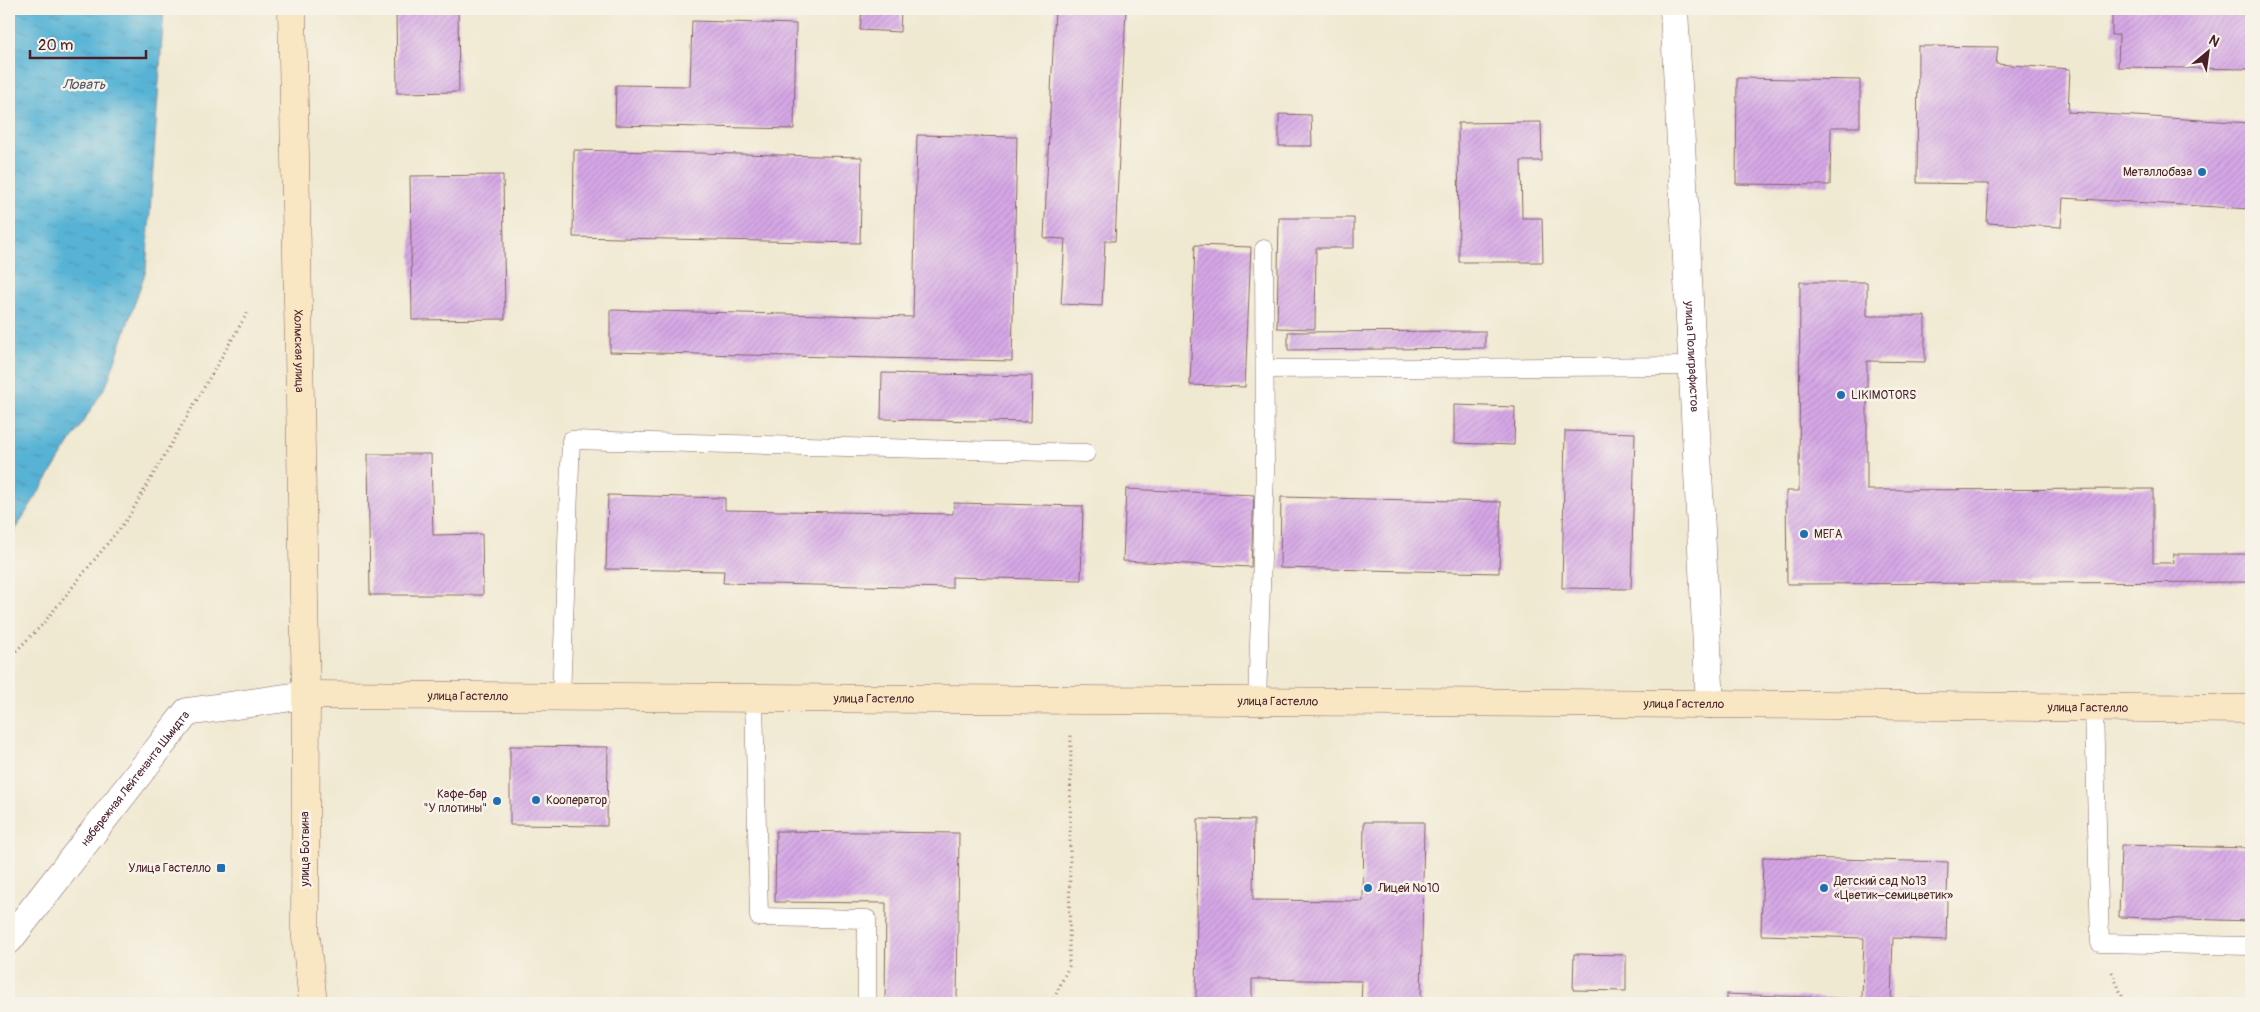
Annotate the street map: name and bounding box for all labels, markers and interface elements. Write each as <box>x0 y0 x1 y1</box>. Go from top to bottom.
scale bar <box>30 28 146 60</box>
north arrow <box>2182 28 2232 78</box>
text: N <box>2206 31 2222 51</box>
text: 20 m <box>38 36 73 55</box>
water label: Ловать <box>63 76 106 93</box>
place label: Металлобаза <box>2123 165 2192 180</box>
marker: Металлобаза <box>2196 166 2208 178</box>
street label: улица Полиграфистов <box>1681 300 1702 413</box>
street label: Холмская улица <box>290 309 307 393</box>
place label: LIKIMOTORS <box>1851 388 1916 403</box>
marker: LIKIMOTORS <box>1835 389 1847 401</box>
place label: МЕГА <box>1814 527 1843 542</box>
marker: МЕГА <box>1798 528 1810 540</box>
street label: улица Гастелло <box>427 689 509 704</box>
street label: улица Гастелло <box>833 691 915 707</box>
street label: улица Гастелло <box>1237 694 1319 709</box>
street label: улица Гастелло <box>1643 697 1725 712</box>
street label: улица Гастелло <box>2047 700 2129 716</box>
street label: набережная Лейтенанта Шмидта <box>78 708 193 849</box>
place label: Кафе-бар "У плотины" <box>424 787 487 816</box>
place label: Кооператор <box>546 793 608 808</box>
marker: Кооператор <box>530 794 542 806</box>
marker: Кафе-бар "У плотины" <box>491 795 503 807</box>
street label: улица Ботвина <box>298 811 313 887</box>
place label: Улица Гастелло <box>128 861 212 876</box>
marker: Улица Гастелло <box>215 862 227 874</box>
place label: Детский сад №13 «Цветик–семицветик» <box>1833 874 1953 903</box>
place label: Лицей №10 <box>1377 881 1440 896</box>
marker: Лицей №10 <box>1362 882 1374 894</box>
marker: Детский сад №13 «Цветик–семицветик» <box>1818 882 1830 894</box>

